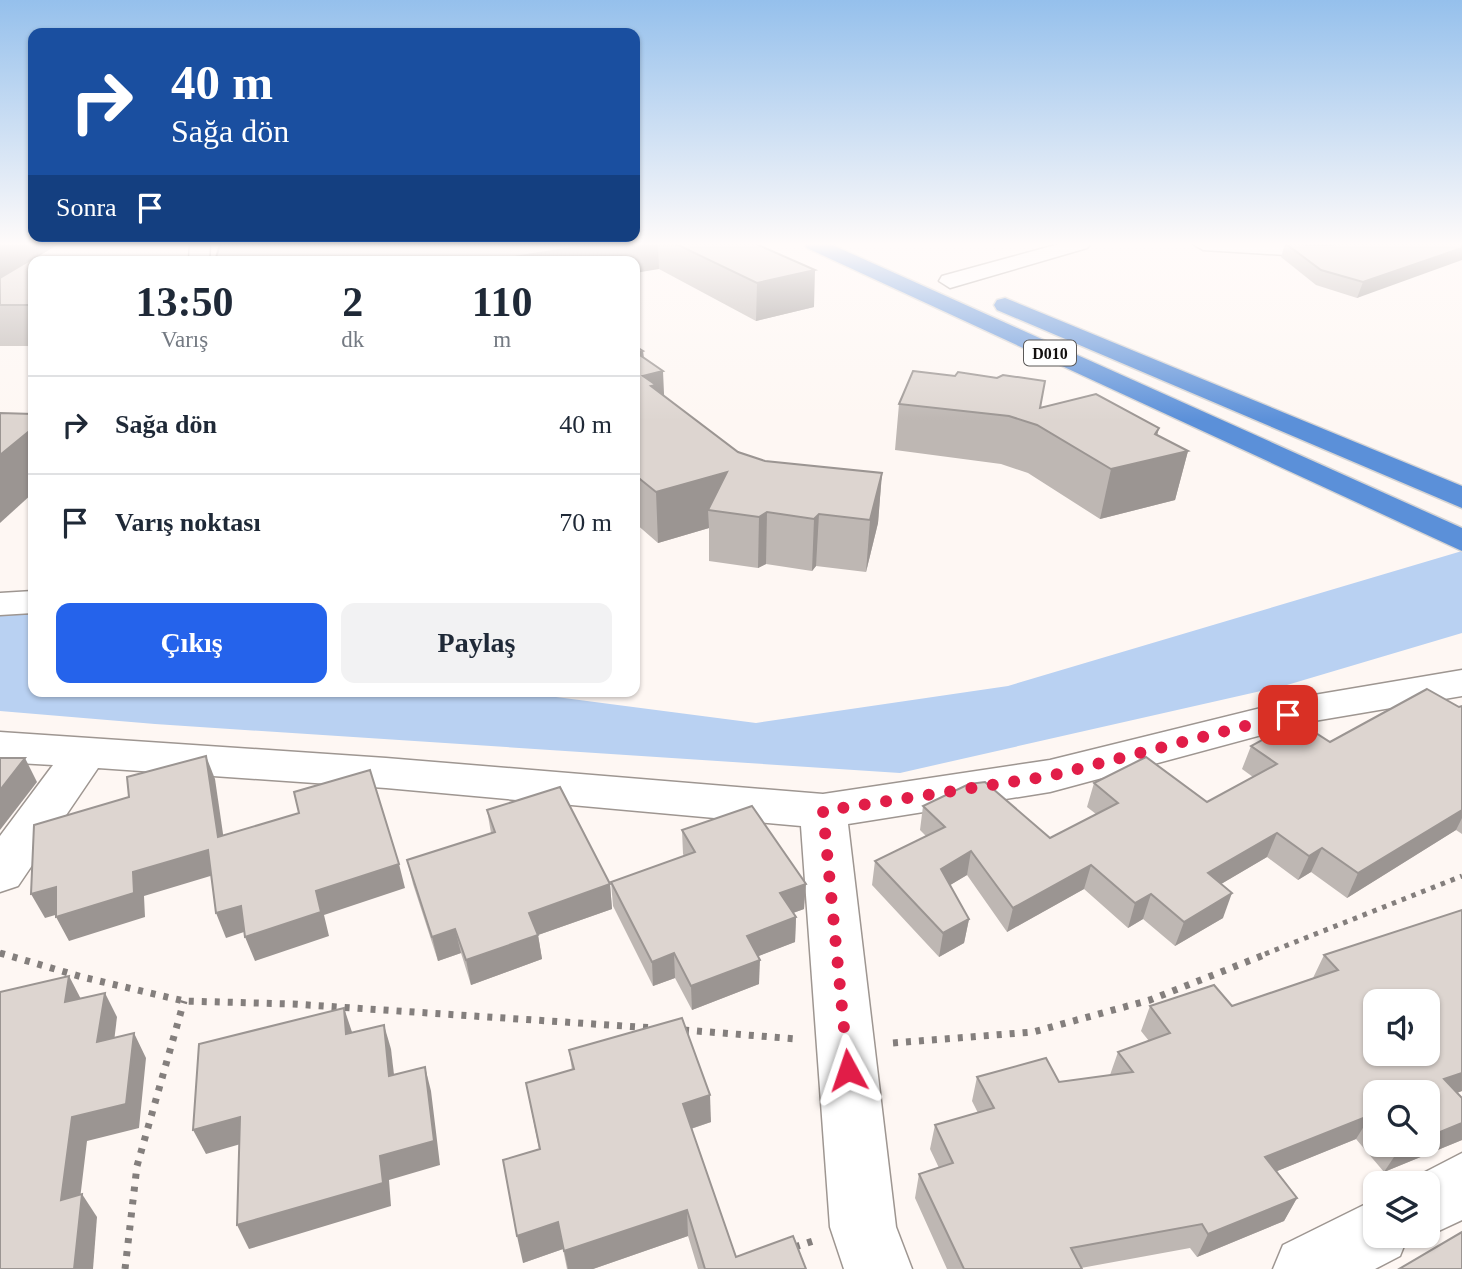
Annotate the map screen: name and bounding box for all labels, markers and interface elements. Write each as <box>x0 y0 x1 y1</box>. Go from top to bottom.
text: 40 m <box>171 55 273 110</box>
icon: right <box>56 56 147 147</box>
text: Sağa dön <box>171 113 289 149</box>
icon: arrive <box>131 189 169 227</box>
text: Sonra <box>56 193 117 222</box>
text: 13:50 <box>136 279 234 325</box>
text: 2 <box>342 279 363 325</box>
text: 110 <box>472 279 532 325</box>
text: Varış <box>161 327 208 352</box>
text: dk <box>341 327 364 352</box>
text: m <box>493 327 511 352</box>
road number: D010 <box>1024 340 1076 366</box>
icon: right <box>56 406 94 444</box>
text: Sağa dön <box>115 410 217 439</box>
text: 40 m <box>559 410 612 439</box>
icon: arrive <box>56 504 94 542</box>
text: Varış noktası <box>115 508 261 537</box>
text: 70 m <box>559 508 612 537</box>
button: Çıkış <box>56 603 327 683</box>
button: Paylaş <box>341 603 612 683</box>
pin <box>1258 685 1318 745</box>
icon: arrive <box>1269 696 1307 734</box>
map controls <box>1363 989 1440 1248</box>
button: sound <box>1363 989 1440 1066</box>
position arrow <box>811 1033 885 1107</box>
button: search <box>1363 1080 1440 1157</box>
button: layers <box>1363 1171 1440 1248</box>

